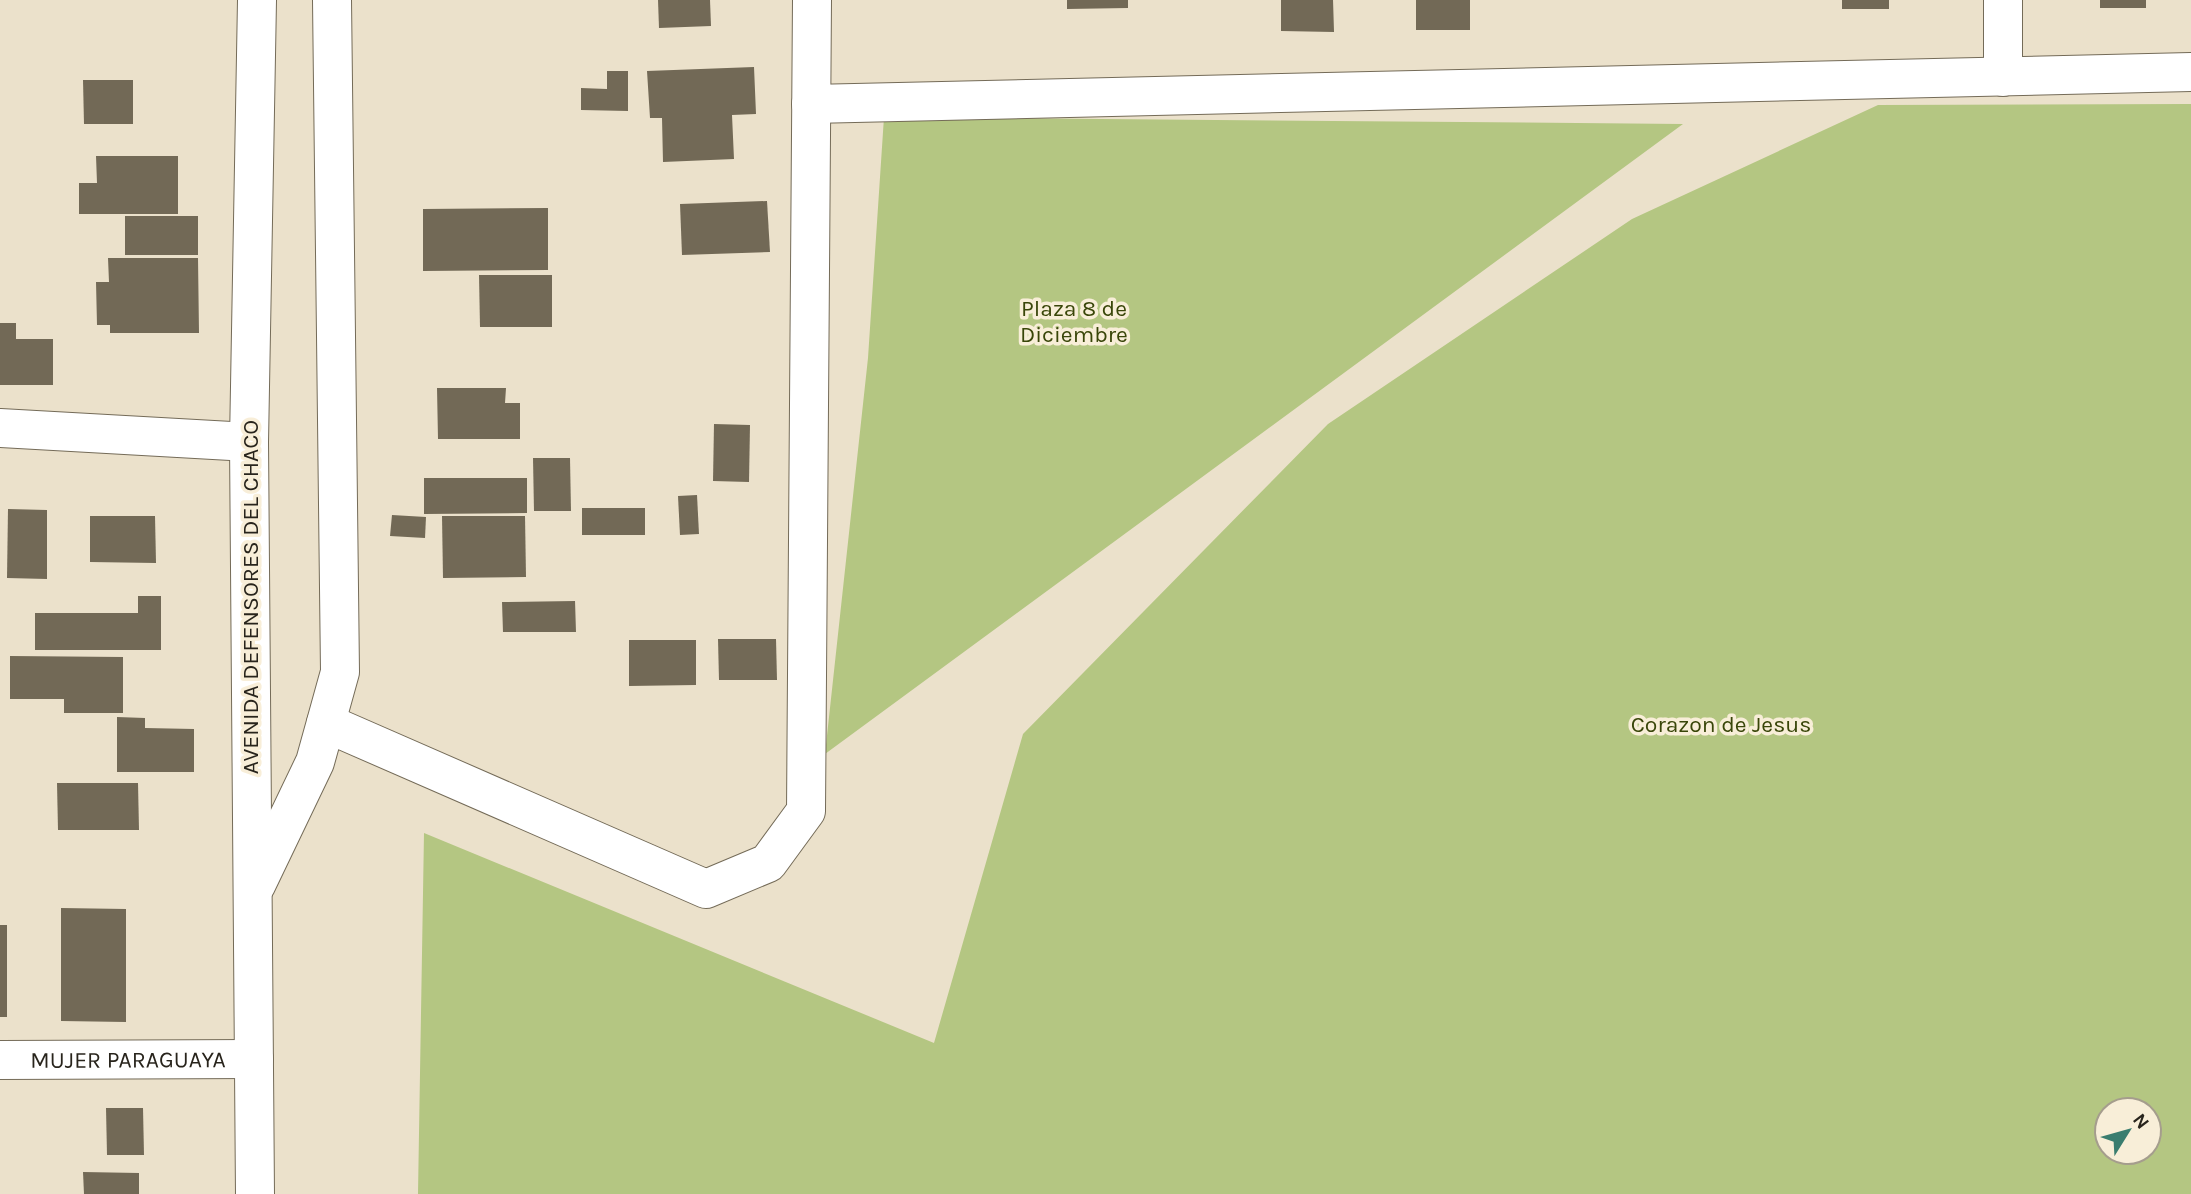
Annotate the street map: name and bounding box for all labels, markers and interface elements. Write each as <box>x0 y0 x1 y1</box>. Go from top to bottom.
park label: Plaza 8 de Diciembre <box>1020 295 1128 348</box>
street label: AVENIDA DEFENSORES DEL CHACO <box>237 420 264 774</box>
park label: Corazon de Jesus <box>1631 711 1811 738</box>
street label: MUJER PARAGUAYA <box>30 1046 226 1073</box>
north arrow <box>2093 1096 2163 1166</box>
text: N <box>2128 1109 2154 1133</box>

